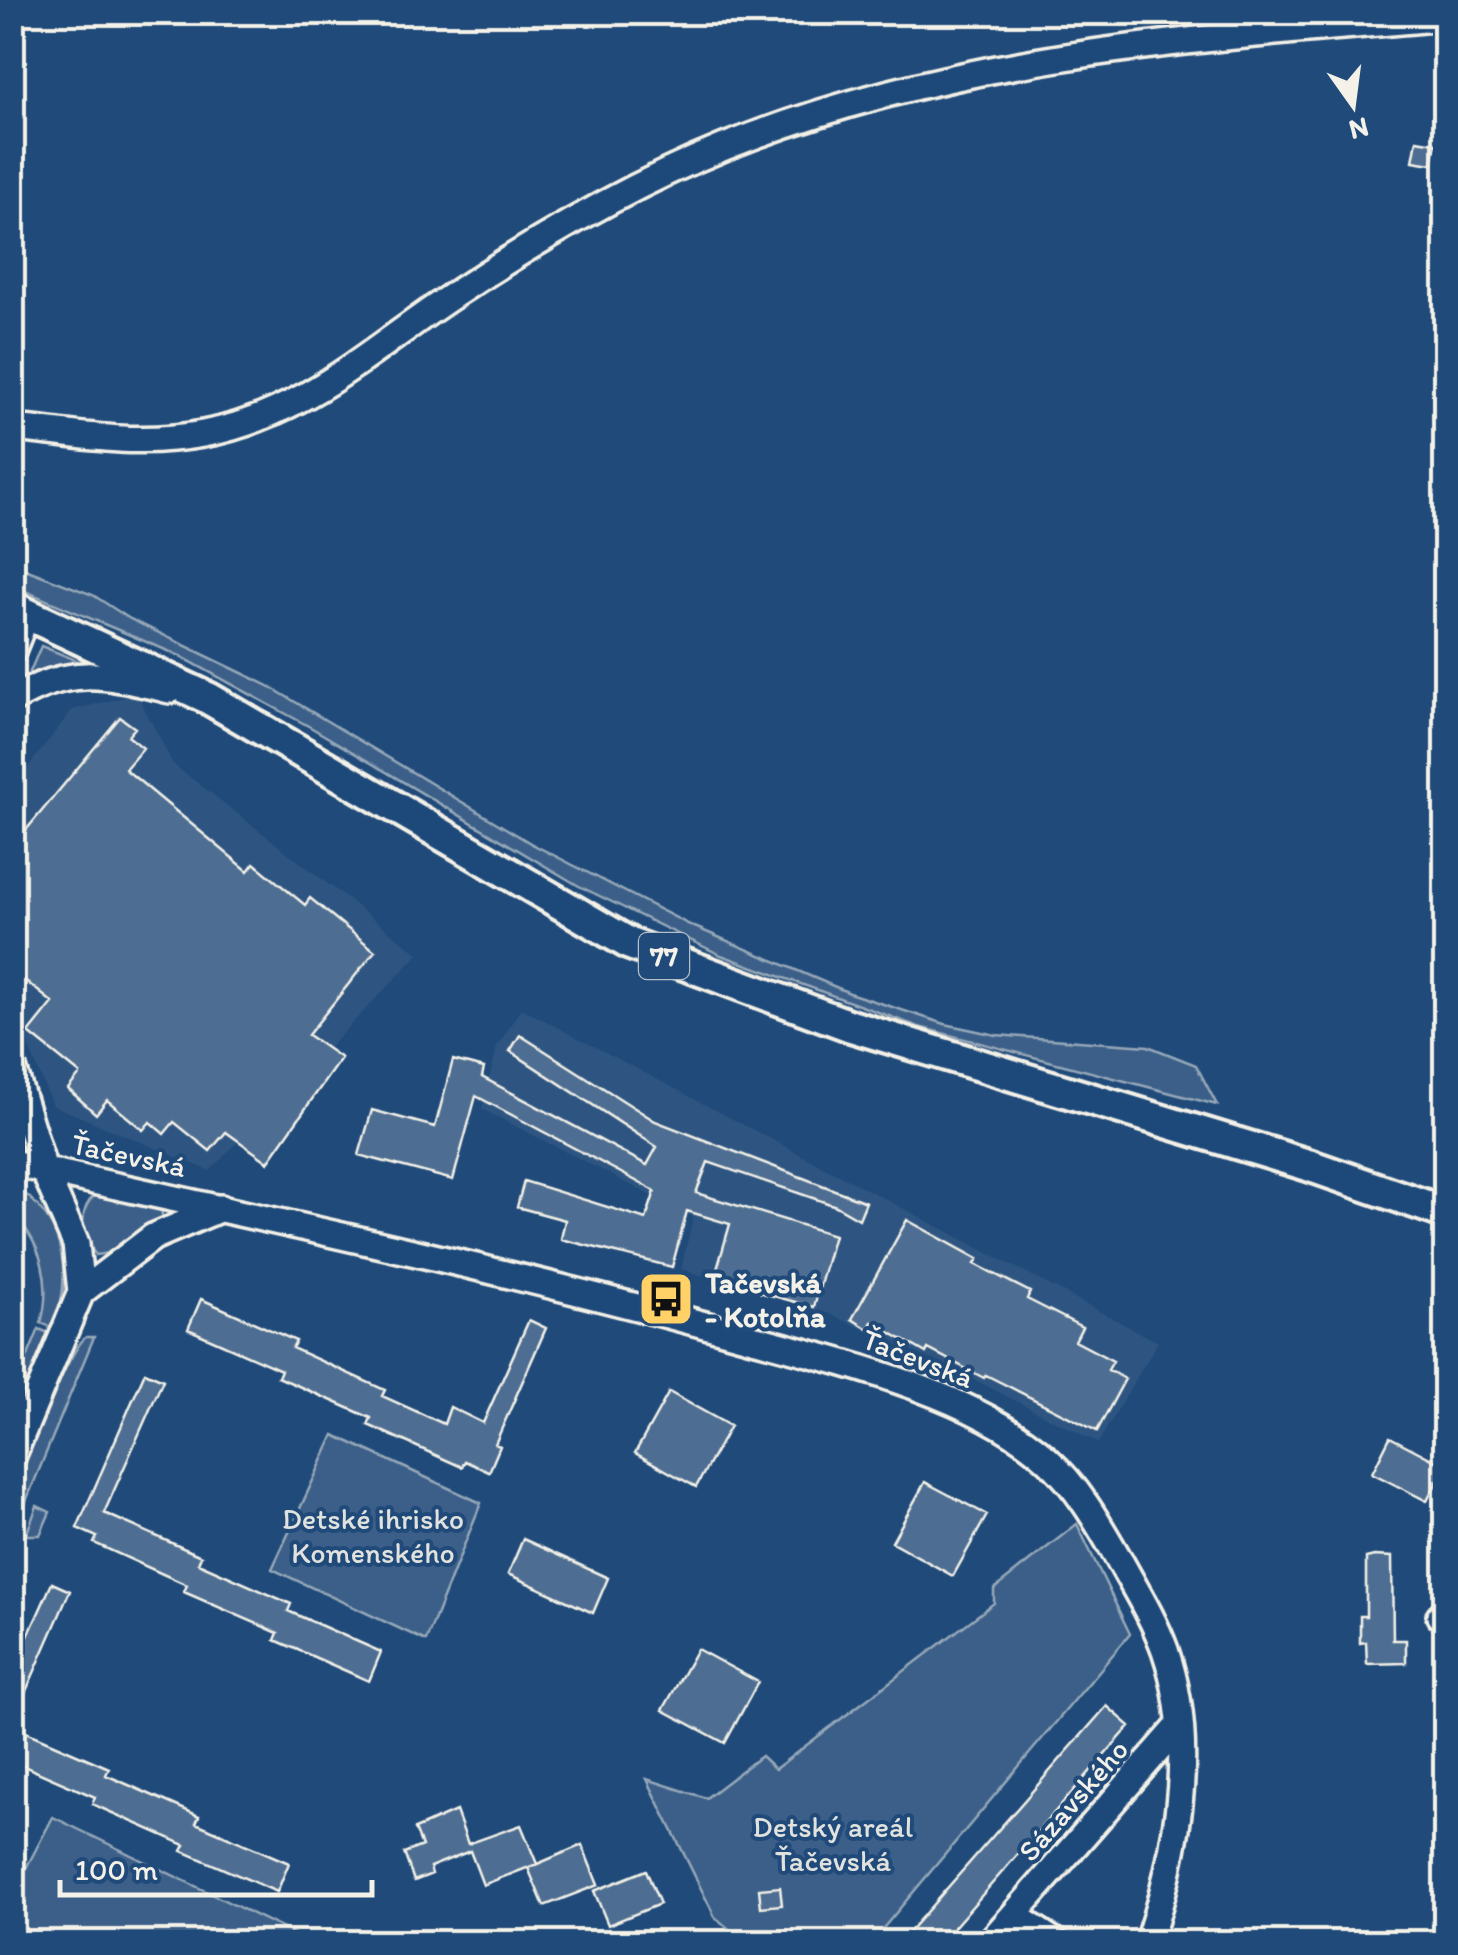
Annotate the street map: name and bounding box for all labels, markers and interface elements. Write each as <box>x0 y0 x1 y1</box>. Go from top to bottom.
north arrow <box>1303 55 1403 155</box>
text: N <box>1346 110 1372 148</box>
road number: 77 <box>639 933 689 979</box>
street label: Ťačevská <box>68 1125 190 1185</box>
place label: Tačevská - Kotolňa <box>704 1264 826 1335</box>
bus stop icon: Tačevská - Kotolňa <box>636 1269 696 1329</box>
street label: Ťačevská <box>857 1320 979 1396</box>
park label: Detské ihrisko Komenského <box>282 1500 464 1571</box>
street label: Sázavského <box>1010 1731 1136 1869</box>
park label: Detský areál Ťačevská <box>753 1808 914 1879</box>
scale bar <box>60 1835 372 1897</box>
text: 100 m <box>75 1851 158 1888</box>

